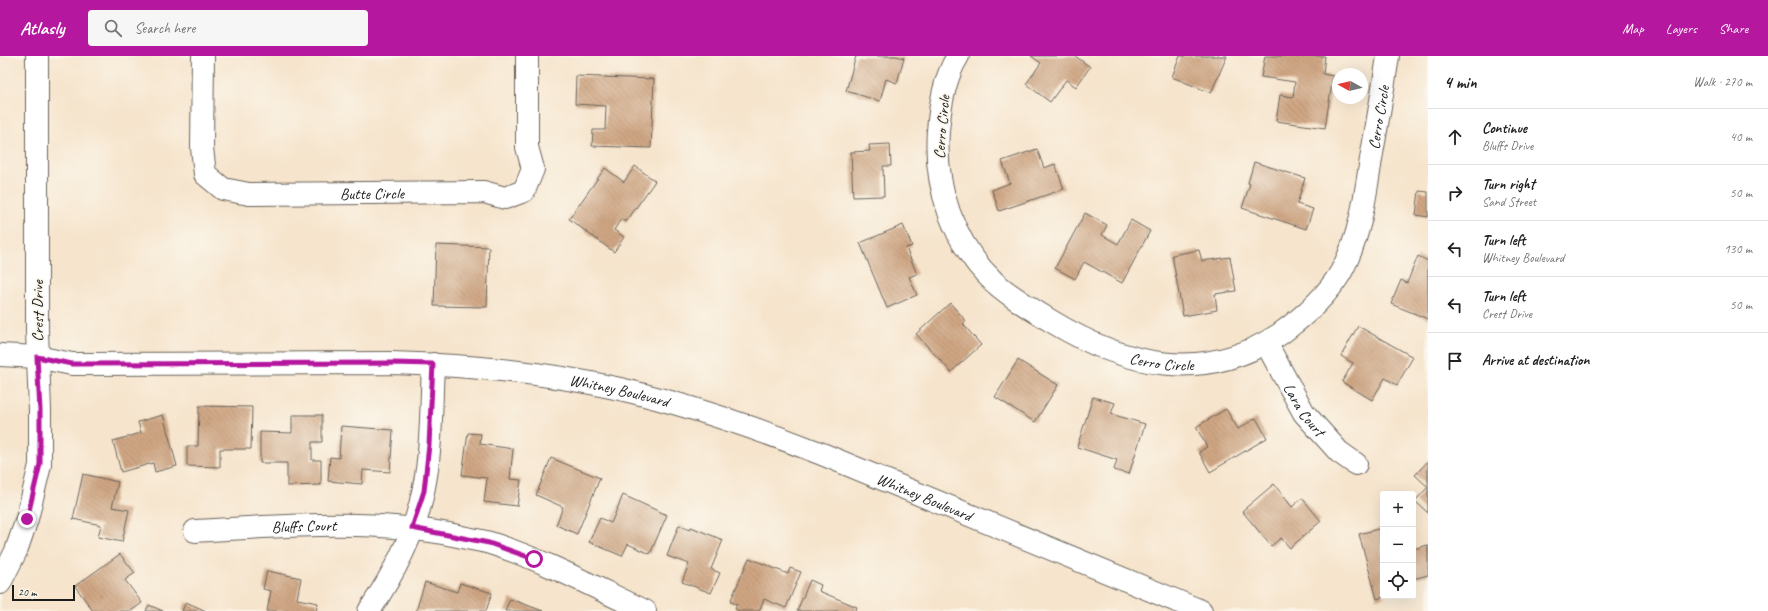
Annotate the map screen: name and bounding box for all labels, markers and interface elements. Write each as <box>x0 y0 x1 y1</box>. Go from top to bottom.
search box <box>88 10 368 46</box>
text: Atlasly <box>20 16 64 40</box>
icon: search <box>102 17 124 39</box>
text: Search here <box>134 19 195 38</box>
text: Map <box>1622 20 1644 37</box>
text: Layers <box>1666 20 1697 37</box>
text: Share <box>1719 20 1748 37</box>
north arrow <box>1332 68 1368 104</box>
text: 4 min <box>1444 72 1477 93</box>
text: Walk · 270 m <box>1693 74 1752 90</box>
street label: Cerro Circle <box>1364 82 1395 151</box>
street label: Cerro Circle <box>929 93 955 160</box>
text: Continue <box>1482 119 1527 138</box>
icon: ahead <box>1444 126 1466 148</box>
text: 40 m <box>1730 129 1752 145</box>
text: Bluffs Drive <box>1482 138 1533 154</box>
text: Turn right <box>1482 175 1535 194</box>
icon: right <box>1444 182 1466 204</box>
street label: Butte Circle <box>340 184 406 204</box>
text: 50 m <box>1730 185 1752 201</box>
text: Sand Street <box>1482 194 1536 210</box>
text: Turn left <box>1482 231 1525 250</box>
icon: left <box>1444 238 1466 260</box>
text: 130 m <box>1724 241 1752 257</box>
text: Whitney Boulevard <box>1482 250 1564 266</box>
street label: Crest Drive <box>28 278 48 342</box>
text: Turn left <box>1482 287 1525 306</box>
icon: left <box>1444 294 1466 316</box>
text: 50 m <box>1730 297 1752 313</box>
text: Crest Drive <box>1482 306 1532 322</box>
street label: Cerro Circle <box>1127 348 1196 376</box>
icon: arrive <box>1444 350 1466 372</box>
text: Arrive at destination <box>1482 351 1589 370</box>
street label: Whitney Boulevard <box>568 370 674 413</box>
street label: Lara Court <box>1279 380 1331 443</box>
street label: Whitney Boulevard <box>874 469 977 527</box>
map controls <box>1380 491 1416 599</box>
button: + <box>1380 491 1416 527</box>
route end <box>18 510 36 528</box>
street label: Bluffs Court <box>271 516 338 538</box>
button: − <box>1380 527 1416 563</box>
route start <box>525 550 543 568</box>
button: locate <box>1380 563 1416 599</box>
scale bar <box>12 583 75 602</box>
text: 20 m <box>18 585 37 599</box>

